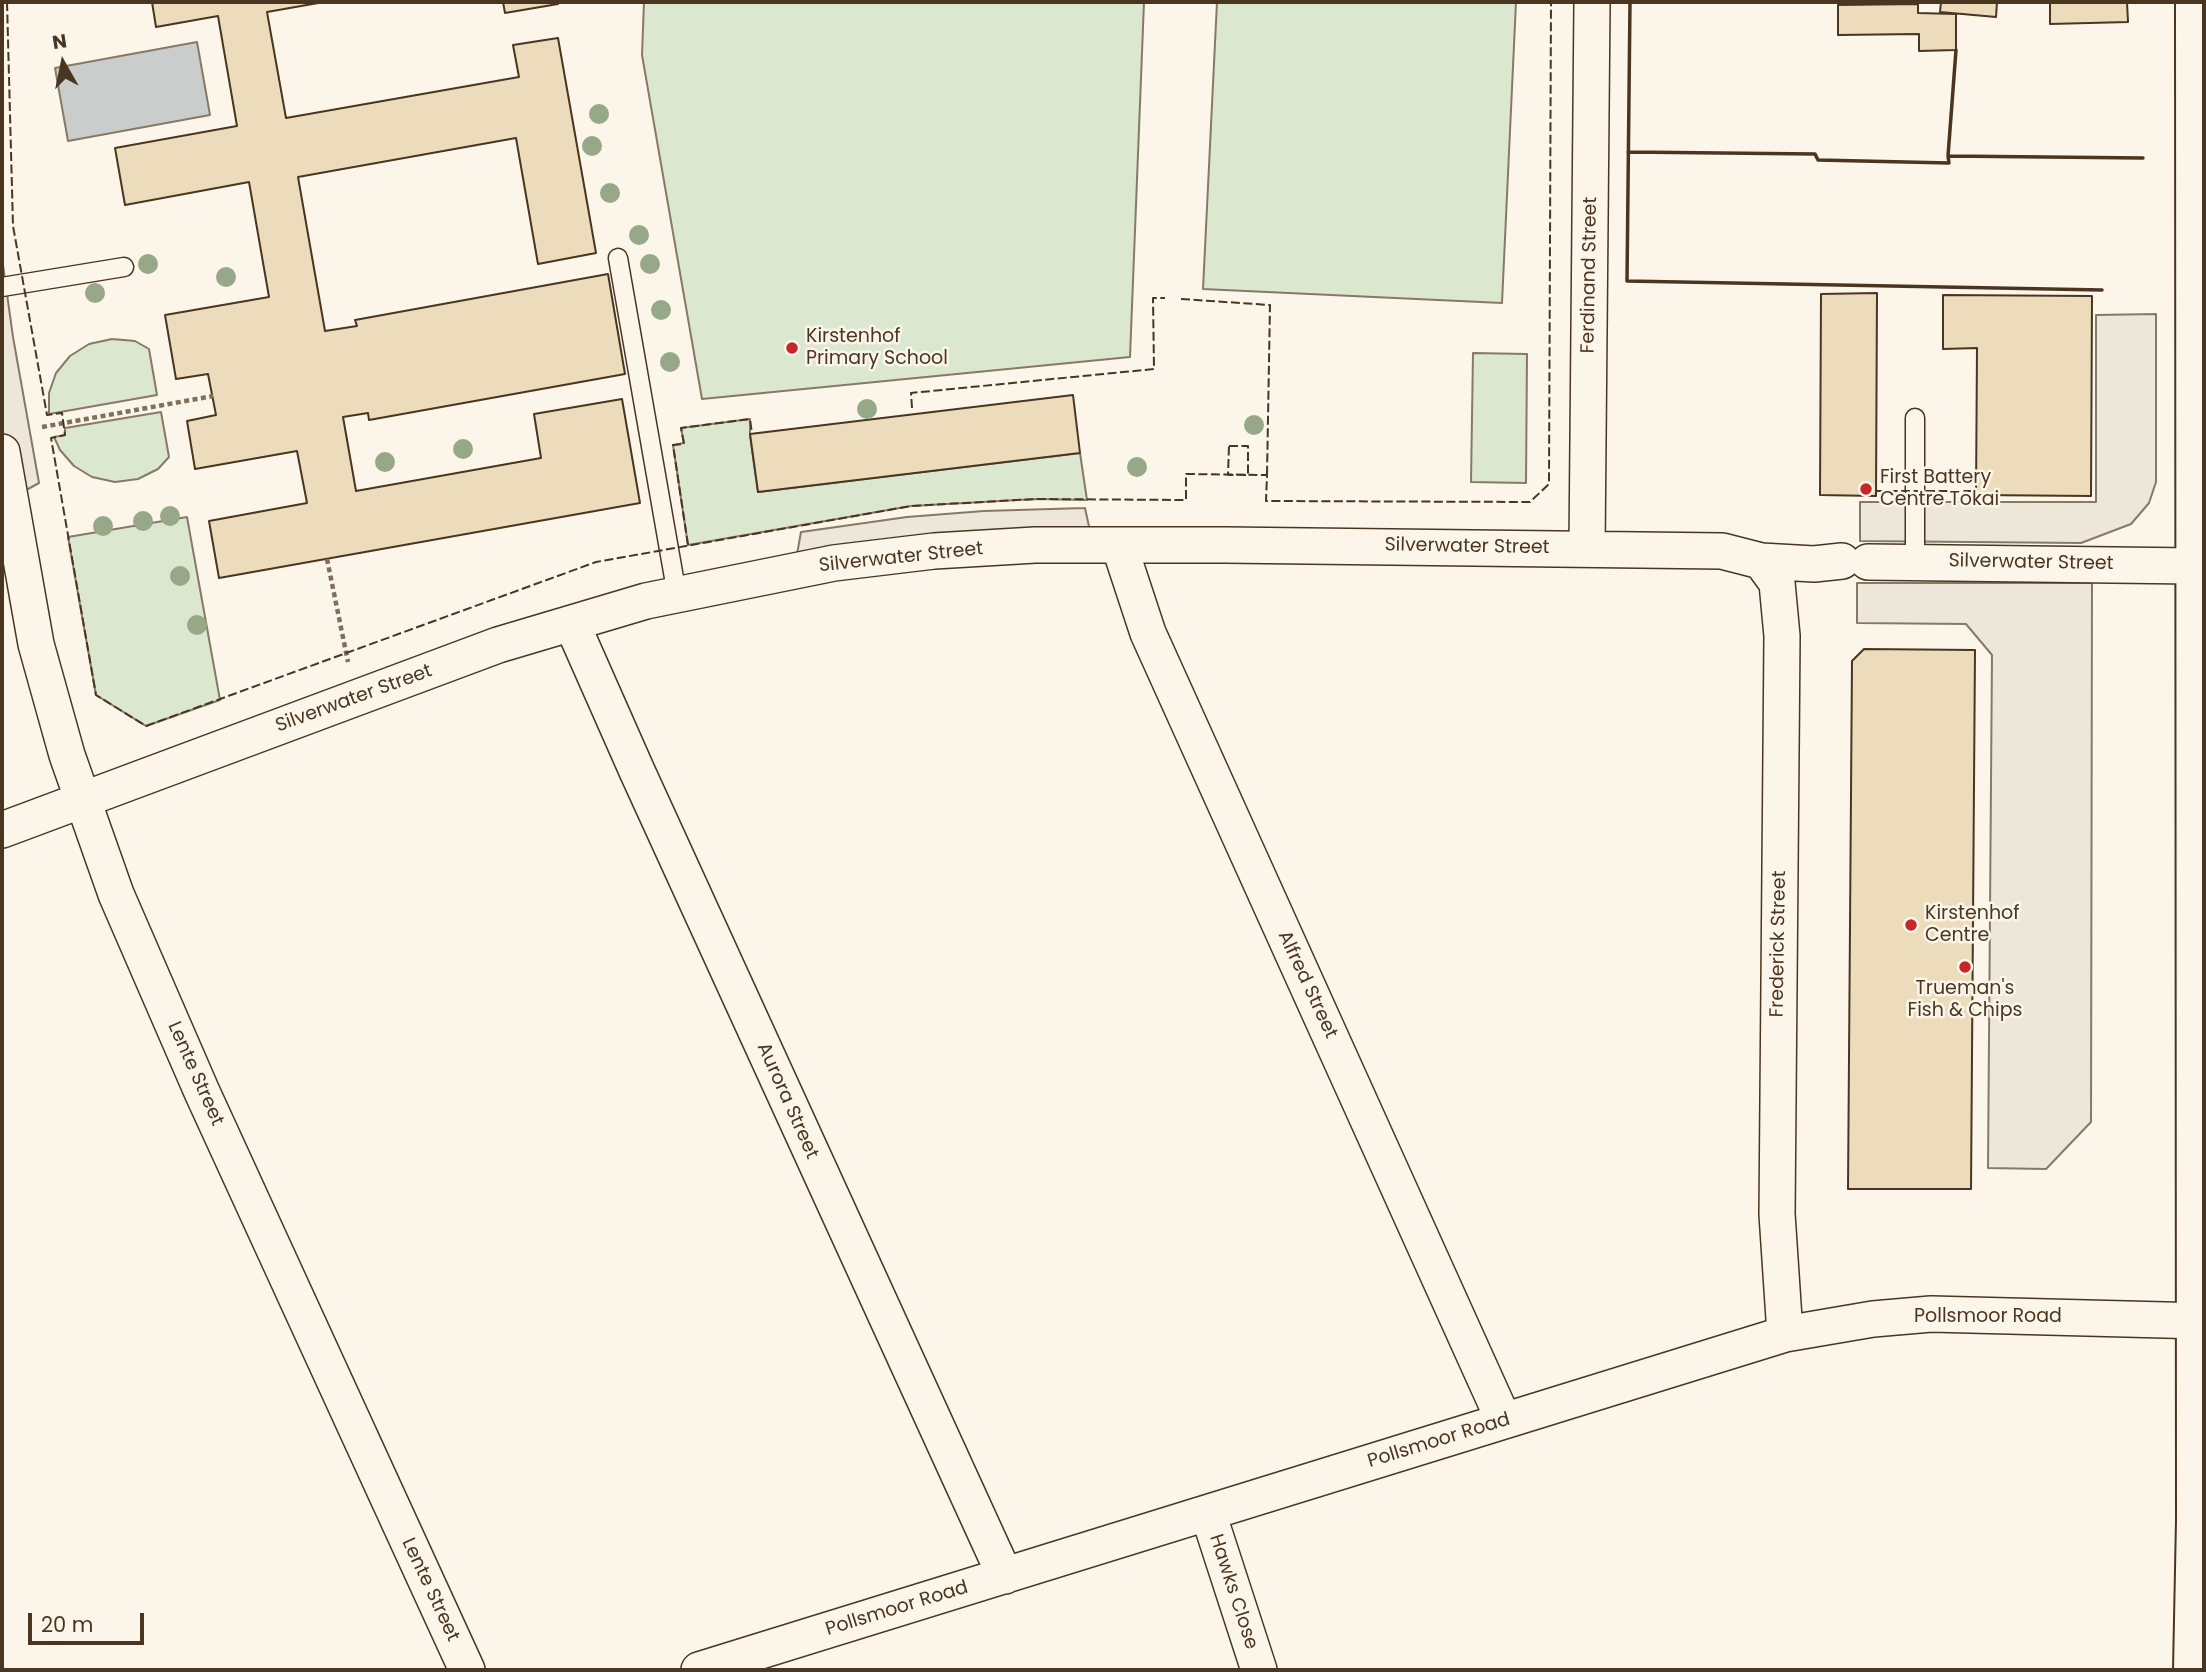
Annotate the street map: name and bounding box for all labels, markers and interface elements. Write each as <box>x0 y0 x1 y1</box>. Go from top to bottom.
text: N <box>50 27 69 56</box>
north arrow <box>28 28 98 98</box>
street label: Ferdinand Street <box>1577 196 1603 354</box>
place label: Kirstenhof Primary School <box>806 326 948 370</box>
marker: Kirstenhof Primary School <box>784 340 800 356</box>
place label: First Battery Centre Tokai <box>1880 467 1999 511</box>
marker: First Battery Centre Tokai <box>1858 481 1874 497</box>
street label: Silverwater Street <box>1384 534 1550 560</box>
street label: Silverwater Street <box>818 538 984 578</box>
street label: Silverwater Street <box>1948 550 2114 576</box>
street label: Silverwater Street <box>273 660 435 738</box>
street label: Frederick Street <box>1766 870 1792 1018</box>
place label: Kirstenhof Centre <box>1925 903 2019 947</box>
marker: Kirstenhof Centre <box>1903 917 1919 933</box>
street label: Alfred Street <box>1272 928 1342 1042</box>
marker: Trueman's Fish & Chips <box>1957 959 1973 975</box>
place label: Trueman's Fish & Chips <box>1908 978 2022 1022</box>
street label: Lente Street <box>162 1018 228 1130</box>
street label: Aurora Street <box>751 1039 823 1163</box>
street label: Pollsmoor Road <box>1914 1306 2062 1328</box>
street label: Pollsmoor Road <box>1365 1408 1513 1474</box>
street label: Hawks Close <box>1204 1532 1262 1652</box>
street label: Lente Street <box>396 1535 464 1645</box>
street label: Pollsmoor Road <box>823 1576 971 1642</box>
scale bar <box>32 1598 147 1642</box>
text: 20 m <box>41 1610 94 1639</box>

